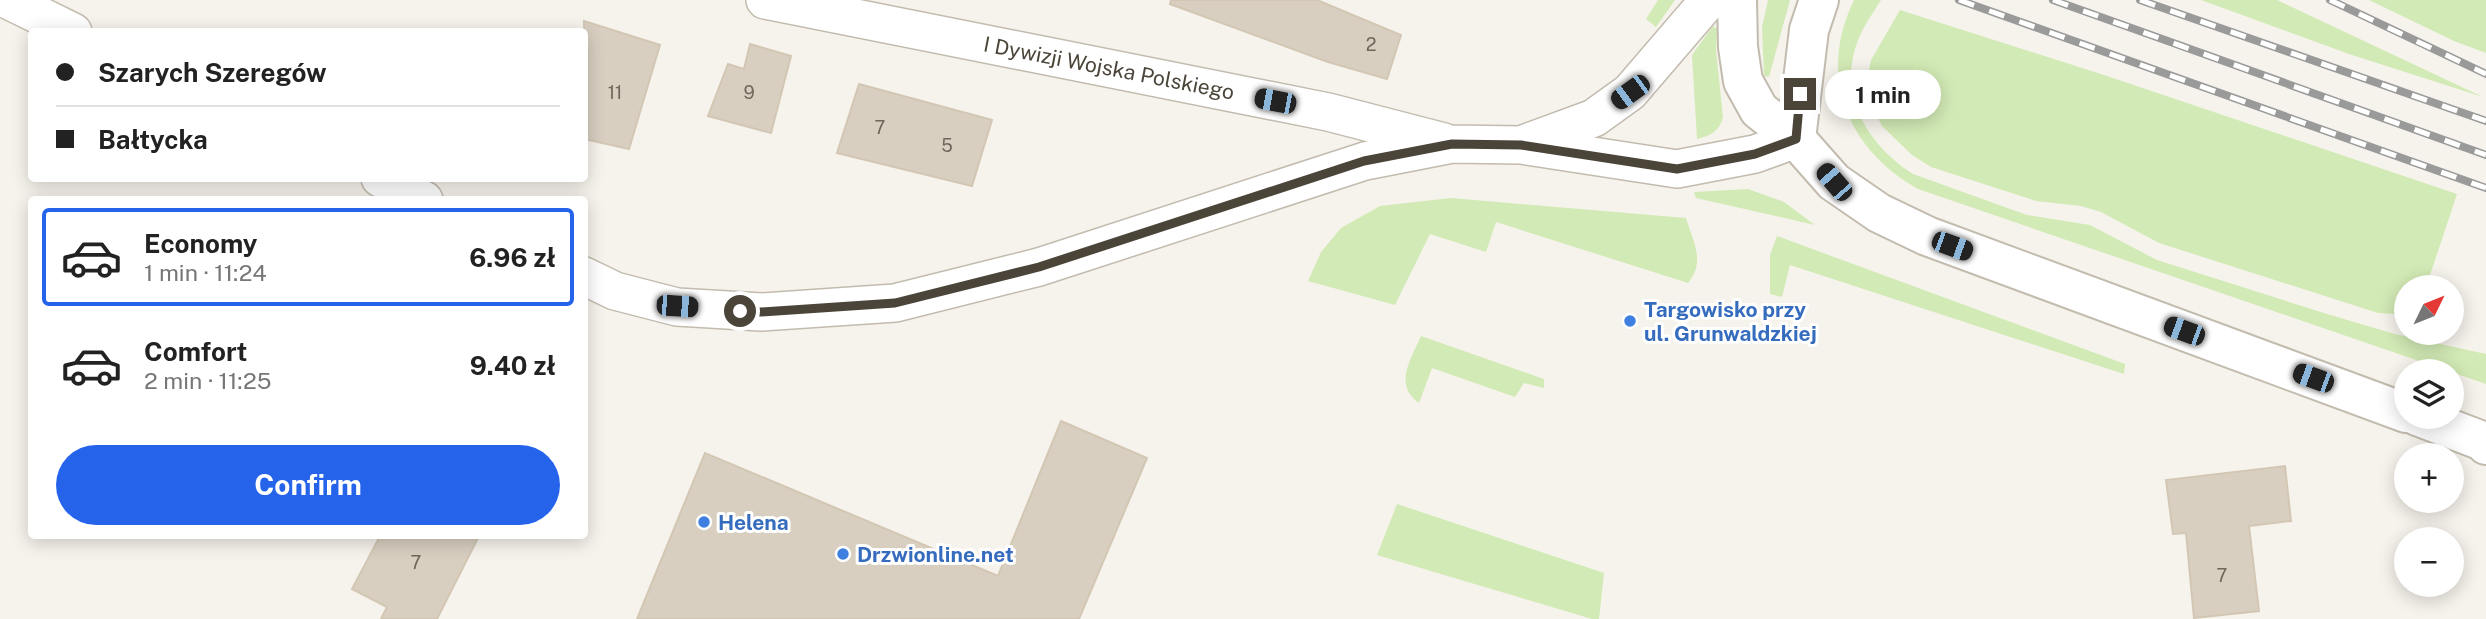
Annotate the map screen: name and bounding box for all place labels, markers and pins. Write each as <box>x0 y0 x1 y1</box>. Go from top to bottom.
place label: Targowisko przy ul. Grunwaldzkiej <box>1644 297 1817 346</box>
marker: Targowisko przy ul. Grunwaldzkiej <box>1622 313 1638 329</box>
place label: Helena <box>718 510 789 535</box>
marker: Helena <box>696 514 712 530</box>
place label: Drzwionline.net <box>857 542 1014 567</box>
marker: Drzwionline.net <box>835 546 851 562</box>

